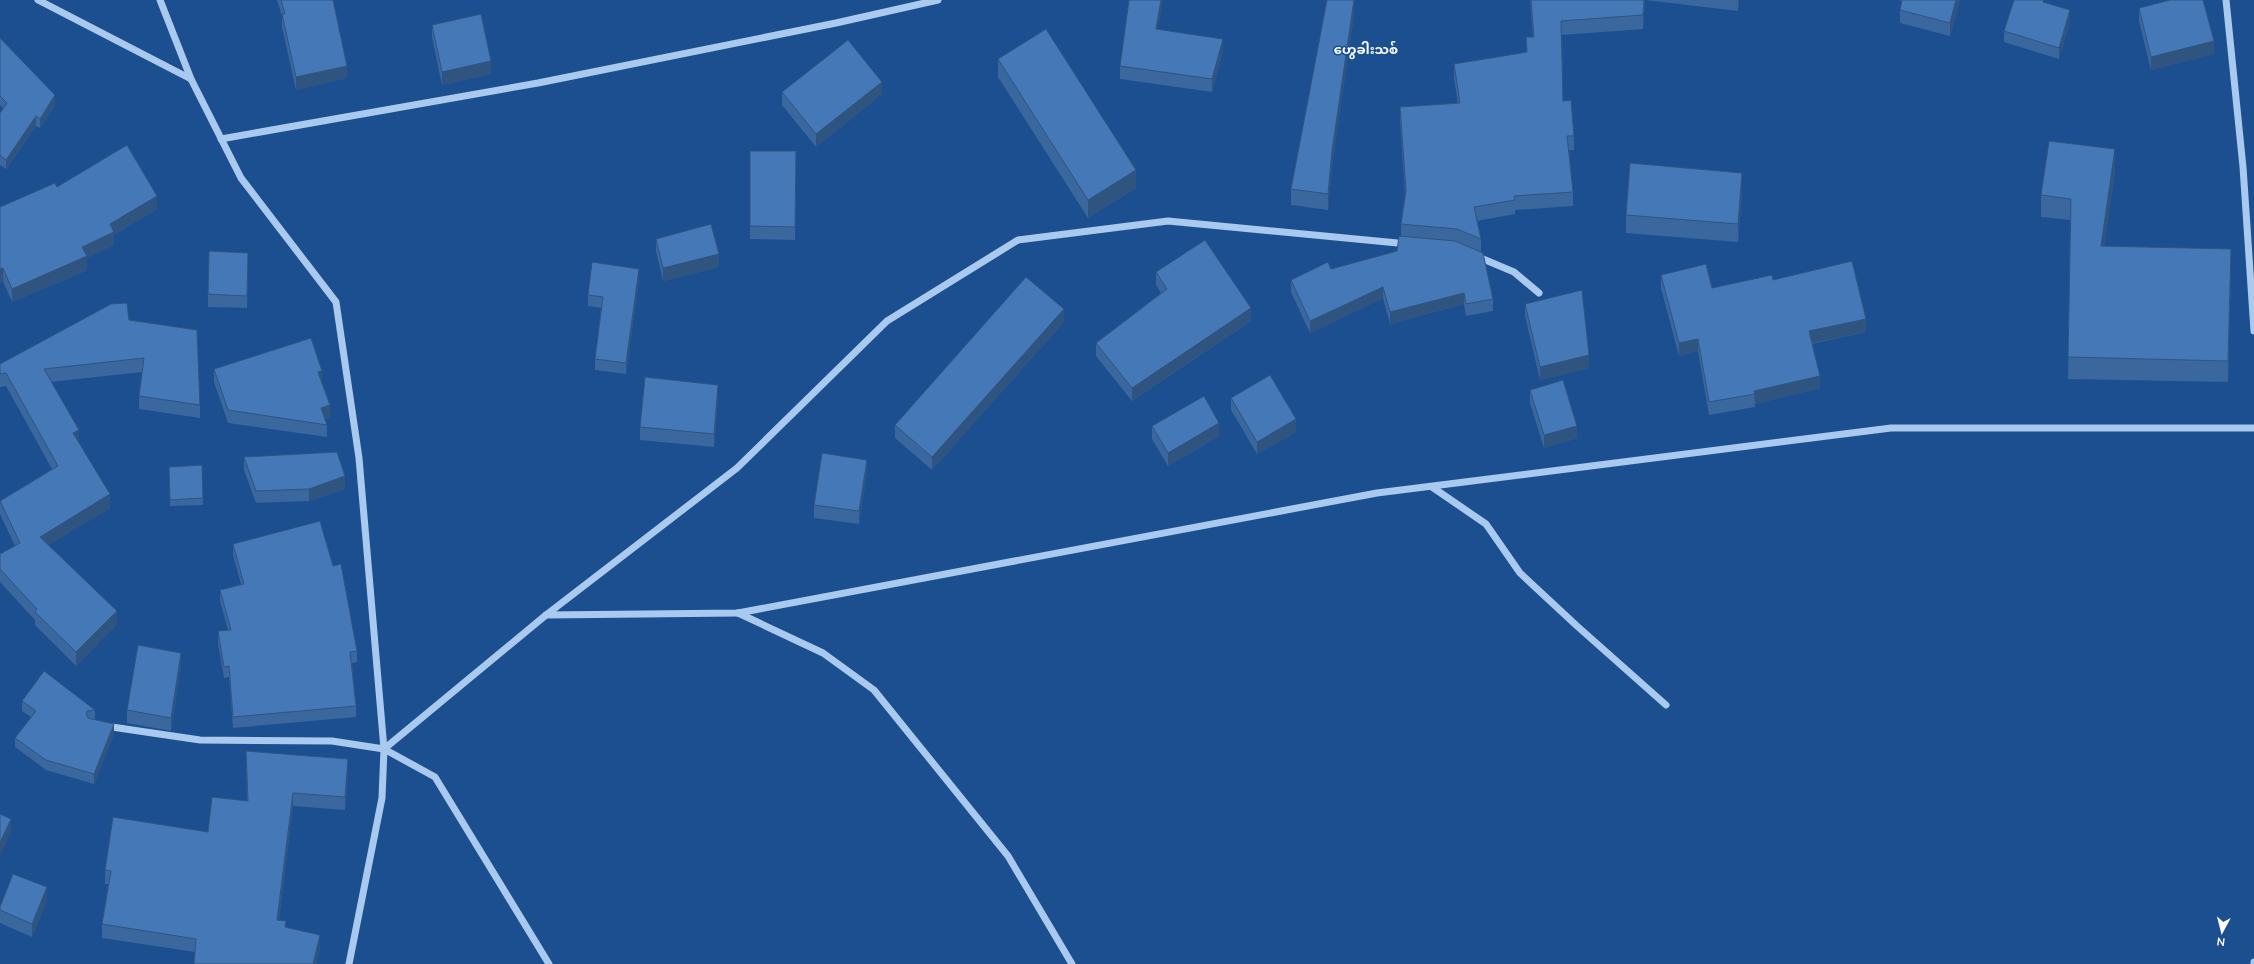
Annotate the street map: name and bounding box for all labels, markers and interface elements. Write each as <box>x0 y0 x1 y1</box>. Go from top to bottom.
district label: ဟွေခါးသစ် <box>1334 40 1398 60</box>
north arrow <box>2202 912 2242 952</box>
text: N <box>2216 934 2226 949</box>

